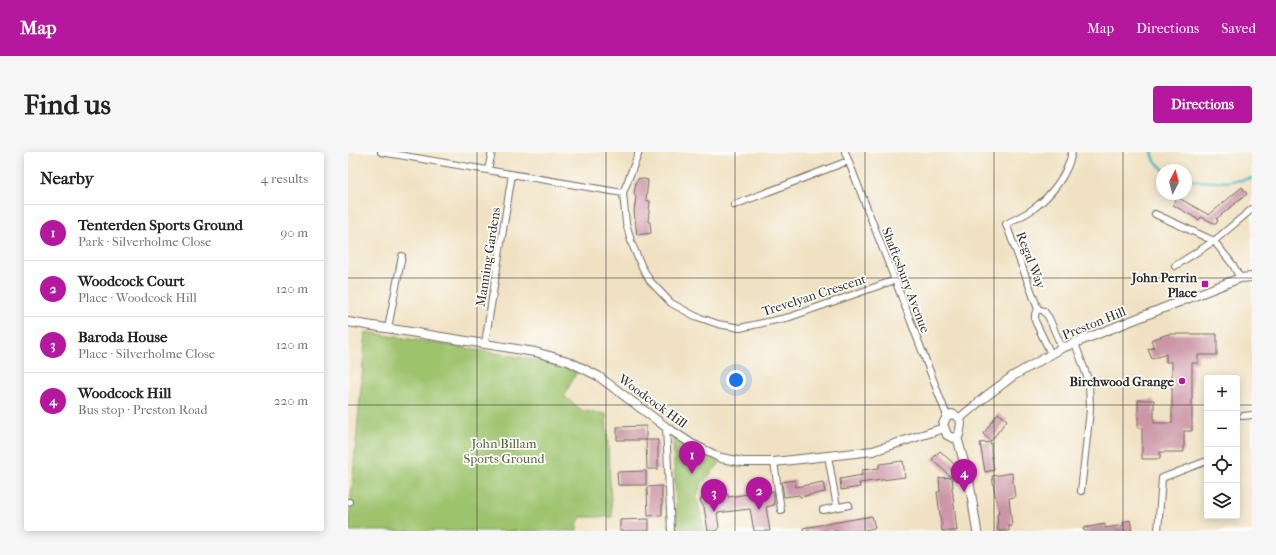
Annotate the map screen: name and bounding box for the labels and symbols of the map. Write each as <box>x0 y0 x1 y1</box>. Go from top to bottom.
north arrow <box>1156 164 1192 200</box>
street label: Manning Gardens <box>473 206 503 308</box>
street label: Shaftesbury Avenue <box>879 225 933 335</box>
street label: Regal Way <box>1013 229 1049 292</box>
place label: John Perrin Place <box>1130 270 1198 300</box>
street label: Trevelyan Crescent <box>760 271 868 319</box>
marker: John Perrin Place <box>1200 279 1210 289</box>
street label: Preston Hill <box>1060 303 1128 343</box>
your location <box>726 370 746 390</box>
street label: Woodcock Hill <box>615 371 690 431</box>
place label: Birchwood Grange <box>1069 374 1175 390</box>
marker: Birchwood Grange <box>1177 376 1187 386</box>
park label: John Billam Sports Ground <box>463 436 545 466</box>
pin: 1 <box>679 441 705 474</box>
pin: 4 <box>951 459 977 492</box>
pin: 2 <box>746 477 772 510</box>
pin: 3 <box>701 479 727 512</box>

